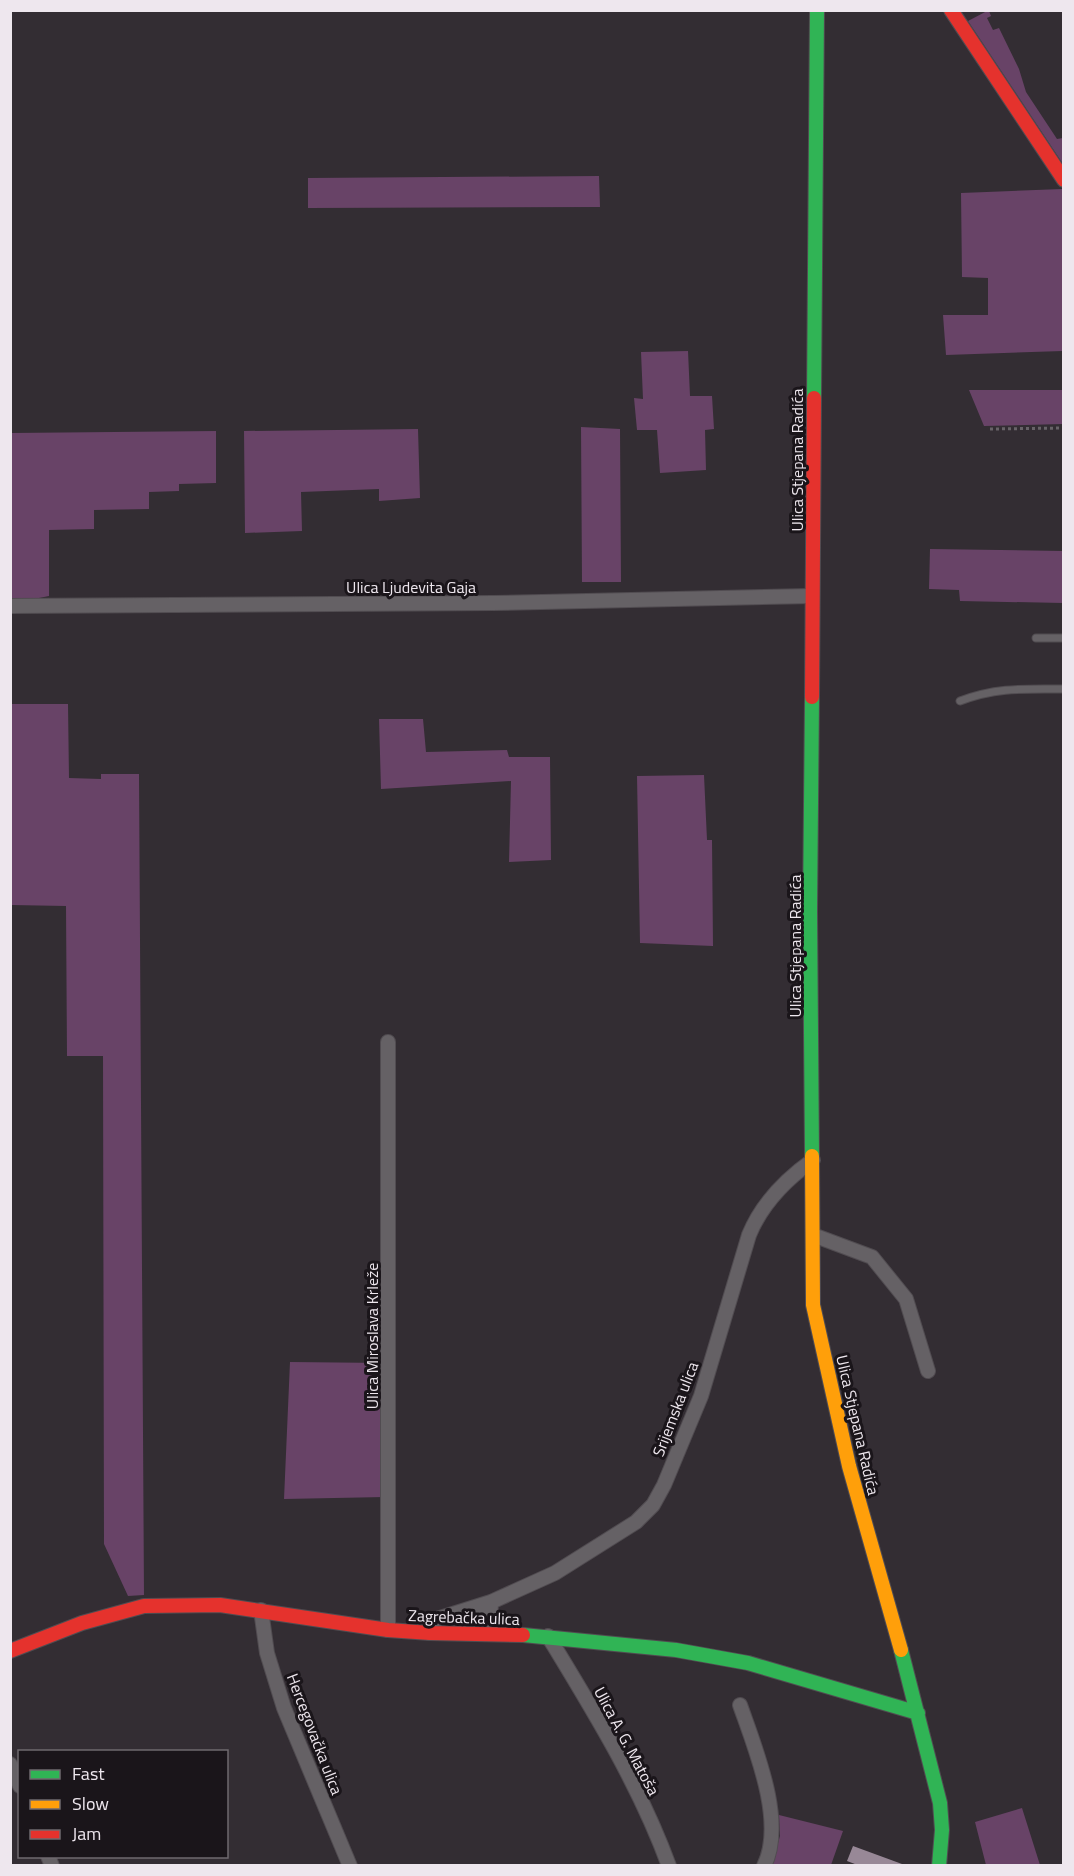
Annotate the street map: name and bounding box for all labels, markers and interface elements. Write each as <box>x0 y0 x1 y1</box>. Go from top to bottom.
street label: Ulica Stjepana Radića <box>785 388 809 532</box>
street label: Ulica Ljudevita Gaja <box>346 575 476 599</box>
street label: Ulica Stjepana Radića <box>783 874 807 1018</box>
street label: Ulica Miroslava Krleže <box>360 1263 384 1409</box>
street label: Ulica Stjepana Radića <box>830 1353 886 1497</box>
street label: Srijemska ulica <box>646 1358 704 1460</box>
street label: Zagrebačka ulica <box>408 1603 520 1631</box>
street label: Hercegovačka ulica <box>281 1670 349 1798</box>
street label: Ulica A. G. Matoša <box>588 1682 666 1800</box>
legend <box>18 1750 228 1858</box>
text: Fast <box>72 1760 105 1787</box>
text: Slow <box>72 1790 109 1817</box>
text: Jam <box>72 1820 101 1847</box>

